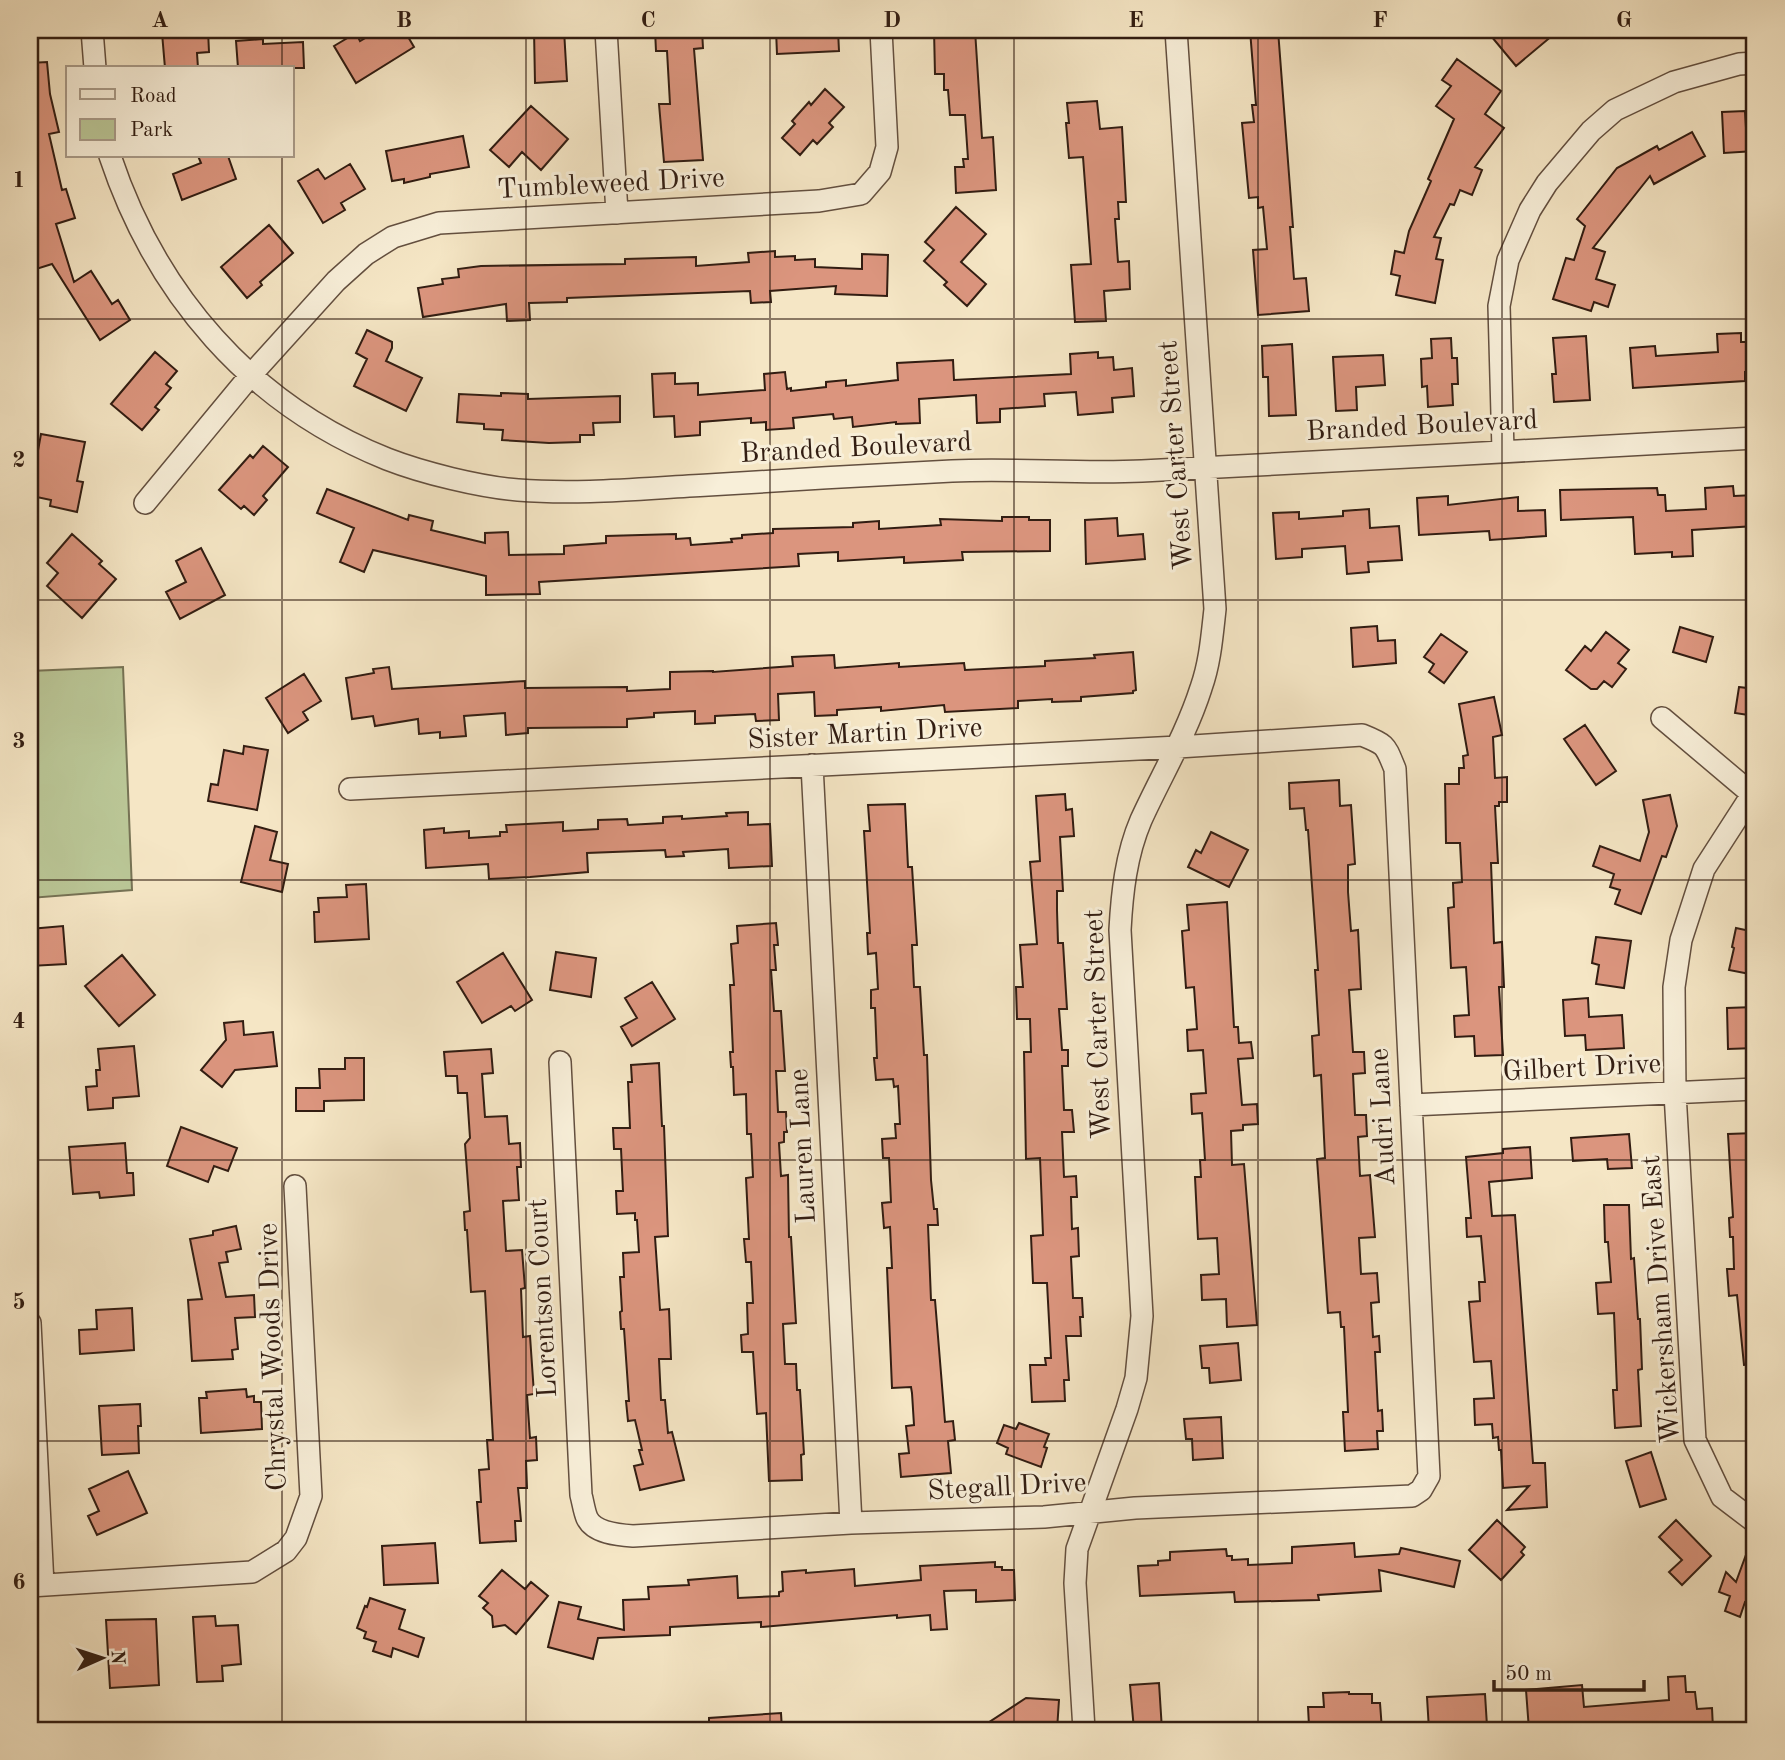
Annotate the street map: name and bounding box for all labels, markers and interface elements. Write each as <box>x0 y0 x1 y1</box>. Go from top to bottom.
text: A <box>151 9 169 32</box>
text: B <box>396 9 412 32</box>
text: C <box>640 9 656 32</box>
text: D <box>883 9 901 32</box>
text: E <box>1128 9 1144 32</box>
text: F <box>1372 9 1388 32</box>
text: G <box>1616 9 1632 32</box>
legend <box>66 66 294 158</box>
text: Road <box>130 86 177 107</box>
text: Park <box>130 120 173 141</box>
street label: Tumbleweed Drive <box>497 165 725 205</box>
text: 1 <box>12 169 26 192</box>
street label: West Carter Street <box>1155 339 1199 571</box>
street label: Branded Boulevard <box>1305 407 1539 447</box>
street label: Branded Boulevard <box>739 429 973 469</box>
text: 2 <box>12 449 26 472</box>
street label: Sister Martin Drive <box>747 715 983 755</box>
text: 3 <box>12 730 26 753</box>
street label: West Carter Street <box>1081 908 1117 1140</box>
text: 4 <box>12 1010 26 1033</box>
street label: Audri Lane <box>1366 1047 1402 1187</box>
street label: Gilbert Drive <box>1502 1051 1662 1087</box>
street label: Lauren Lane <box>786 1068 822 1224</box>
street label: Wickersham Drive East <box>1638 1154 1686 1444</box>
street label: Lorentson Court <box>525 1197 563 1399</box>
street label: Chrystal Woods Drive <box>255 1222 293 1492</box>
text: 5 <box>12 1291 26 1314</box>
street label: Stegall Drive <box>927 1470 1087 1506</box>
text: 6 <box>12 1571 26 1594</box>
north arrow <box>66 1624 136 1694</box>
scale bar <box>1494 1648 1645 1692</box>
text: N <box>107 1649 126 1665</box>
text: 50 m <box>1505 1664 1552 1685</box>

